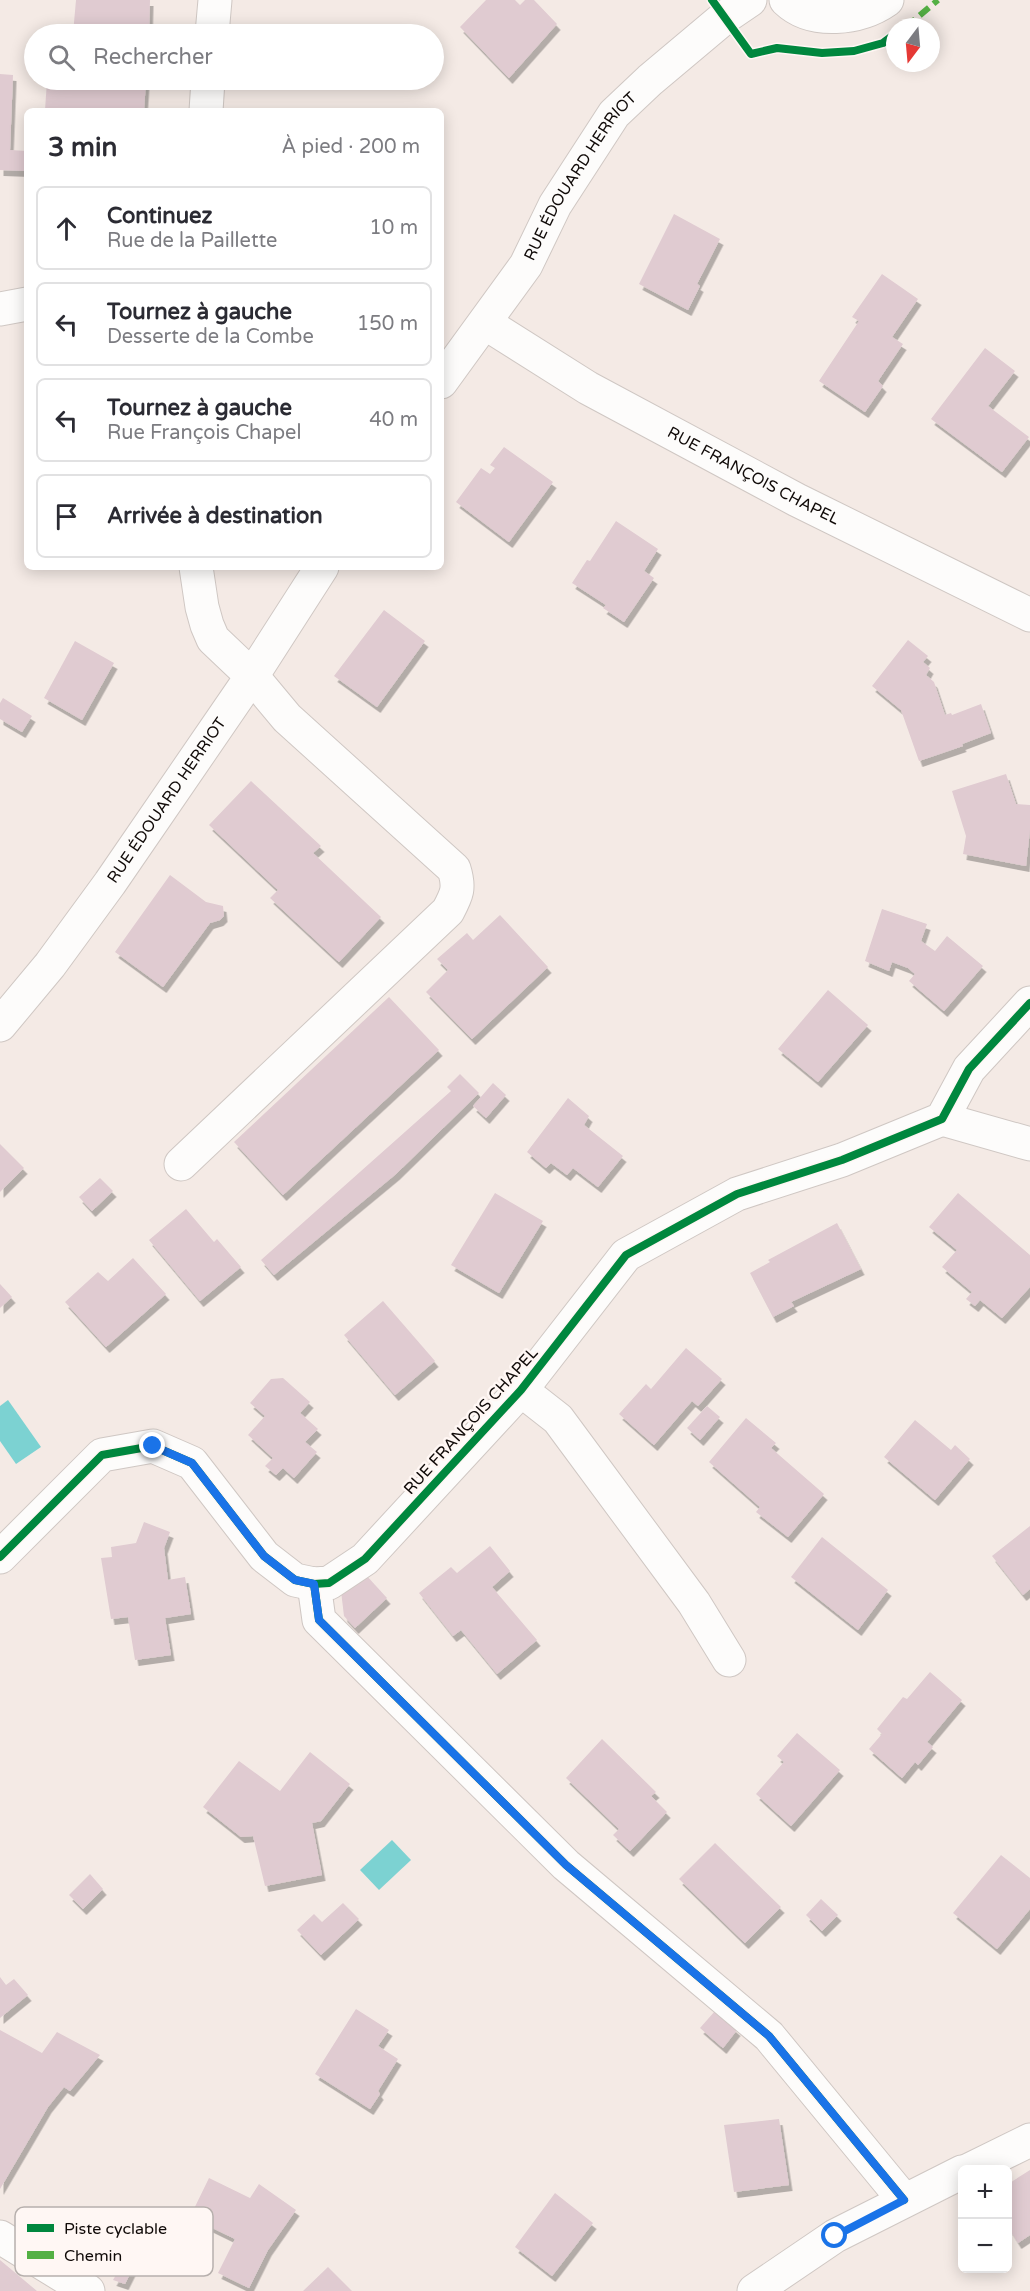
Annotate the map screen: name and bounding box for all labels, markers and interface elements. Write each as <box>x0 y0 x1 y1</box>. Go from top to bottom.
north arrow <box>886 18 940 72</box>
search box <box>24 24 444 90</box>
icon: search <box>45 41 78 74</box>
text: Rechercher <box>93 44 213 70</box>
street label: RUE ÉDOUARD HERRIOT <box>520 88 641 264</box>
text: 3 min <box>48 132 117 163</box>
text: À pied · 200 m <box>282 135 420 159</box>
text: Continuez <box>107 203 212 229</box>
icon: ahead <box>50 212 83 245</box>
text: 10 m <box>369 216 418 240</box>
text: Rue de la Paillette <box>107 229 277 253</box>
text: Tournez à gauche <box>107 299 292 325</box>
icon: left <box>50 308 83 341</box>
text: 150 m <box>357 312 418 336</box>
text: Desserte de la Combe <box>107 325 314 349</box>
text: Tournez à gauche <box>107 395 292 421</box>
icon: left <box>50 404 83 437</box>
text: 40 m <box>369 408 418 432</box>
text: Rue François Chapel <box>107 421 301 445</box>
street label: RUE FRANÇOIS CHAPEL <box>664 422 843 529</box>
icon: arrive <box>50 500 83 533</box>
text: Arrivée à destination <box>107 503 323 529</box>
street label: RUE ÉDOUARD HERRIOT <box>103 713 231 887</box>
street label: RUE FRANÇOIS CHAPEL <box>400 1343 542 1499</box>
route end <box>139 1432 165 1458</box>
map controls <box>958 2165 1012 2273</box>
button: + <box>958 2165 1012 2219</box>
legend <box>15 2207 213 2276</box>
text: Piste cyclable <box>64 2219 167 2239</box>
button: − <box>958 2219 1012 2273</box>
route start <box>821 2222 847 2248</box>
text: Chemin <box>64 2246 122 2266</box>

